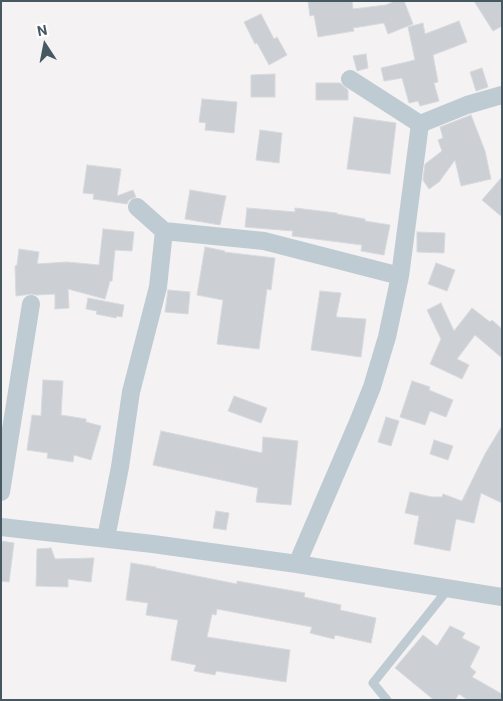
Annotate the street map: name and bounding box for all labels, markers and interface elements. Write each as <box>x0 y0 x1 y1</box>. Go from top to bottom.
north arrow <box>20 20 70 70</box>
text: N <box>36 21 49 39</box>

